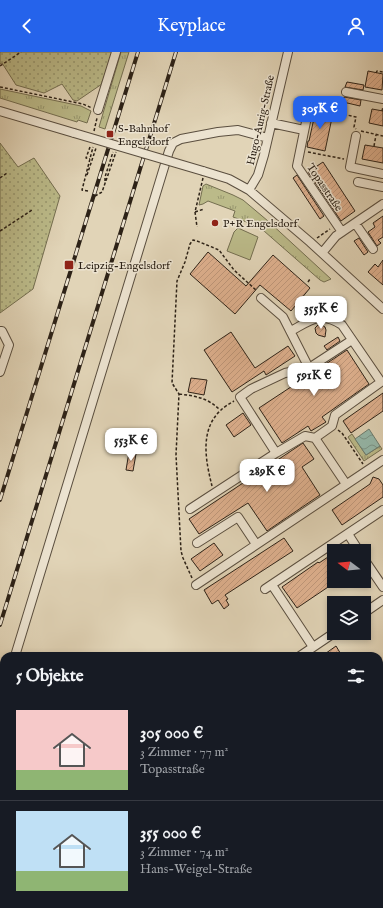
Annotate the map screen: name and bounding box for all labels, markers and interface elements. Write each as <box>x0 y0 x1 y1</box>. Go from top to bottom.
icon: back <box>16 15 38 37</box>
text: Keyplace <box>157 15 226 38</box>
icon: person <box>345 15 367 37</box>
street label: Hugo-Aurig-Straße <box>244 74 278 167</box>
pin: 305K € <box>287 96 353 130</box>
text: 305K € <box>302 100 338 117</box>
place label: S-Bahnhof Engelsdorf <box>118 122 171 149</box>
marker: S-Bahnhof Engelsdorf <box>105 129 115 139</box>
street label: Topasstraße <box>303 161 345 214</box>
place label: P+R Engelsdorf <box>223 217 299 231</box>
marker: P+R Engelsdorf <box>210 218 220 228</box>
marker: Leipzig-Engelsdorf <box>63 259 75 271</box>
place label: Leipzig-Engelsdorf <box>78 259 172 273</box>
pin: 355K € <box>288 296 354 330</box>
text: 355K € <box>304 300 338 317</box>
pin: 591K € <box>281 363 347 397</box>
text: 591K € <box>296 367 332 384</box>
pin: 553K € <box>98 428 164 462</box>
text: 553K € <box>114 432 148 449</box>
pin: 289K € <box>234 459 300 493</box>
text: 289K € <box>249 463 285 480</box>
north arrow <box>327 544 371 588</box>
map controls <box>327 544 371 640</box>
button: layers <box>327 596 371 640</box>
icon: filters <box>345 665 367 687</box>
text: 5 Objekte <box>16 666 84 687</box>
text: 305 000 € <box>140 723 203 744</box>
icon: home <box>48 726 96 774</box>
text: 3 Zimmer · 77 m² <box>140 744 228 761</box>
text: Topasstraße <box>140 761 205 778</box>
text: 355 000 € <box>140 823 201 844</box>
icon: home <box>48 827 96 875</box>
text: 3 Zimmer · 74 m² <box>140 844 229 861</box>
text: Hans-Weigel-Straße <box>140 861 252 878</box>

